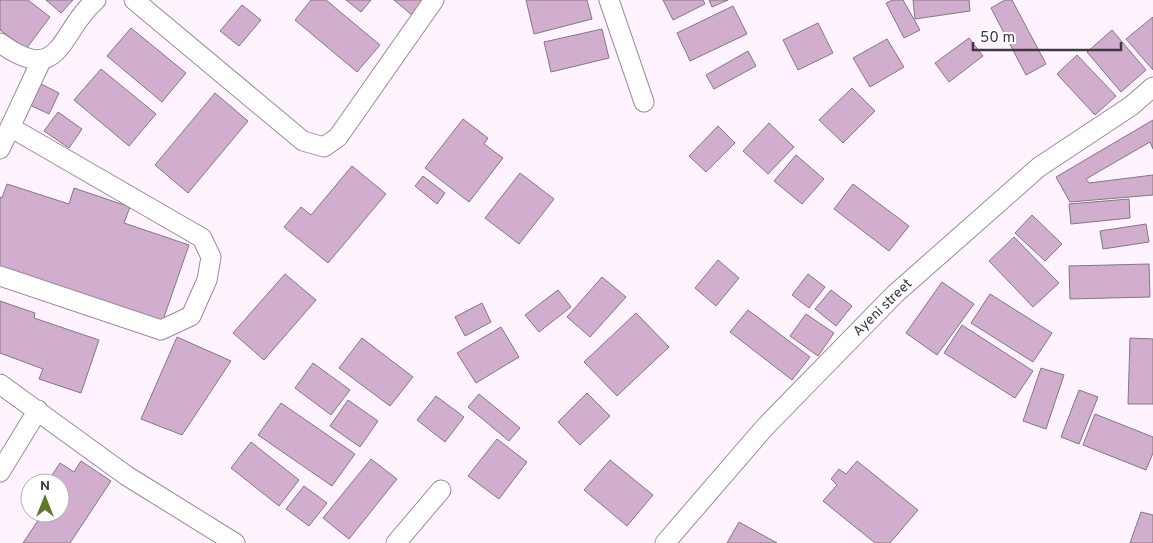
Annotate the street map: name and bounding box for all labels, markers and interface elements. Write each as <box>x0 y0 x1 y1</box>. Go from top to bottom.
scale bar <box>973 20 1120 52</box>
text: 50 m <box>980 29 1015 48</box>
street label: Ayeni street <box>850 276 916 340</box>
north arrow <box>20 473 70 523</box>
text: N <box>40 478 50 495</box>

